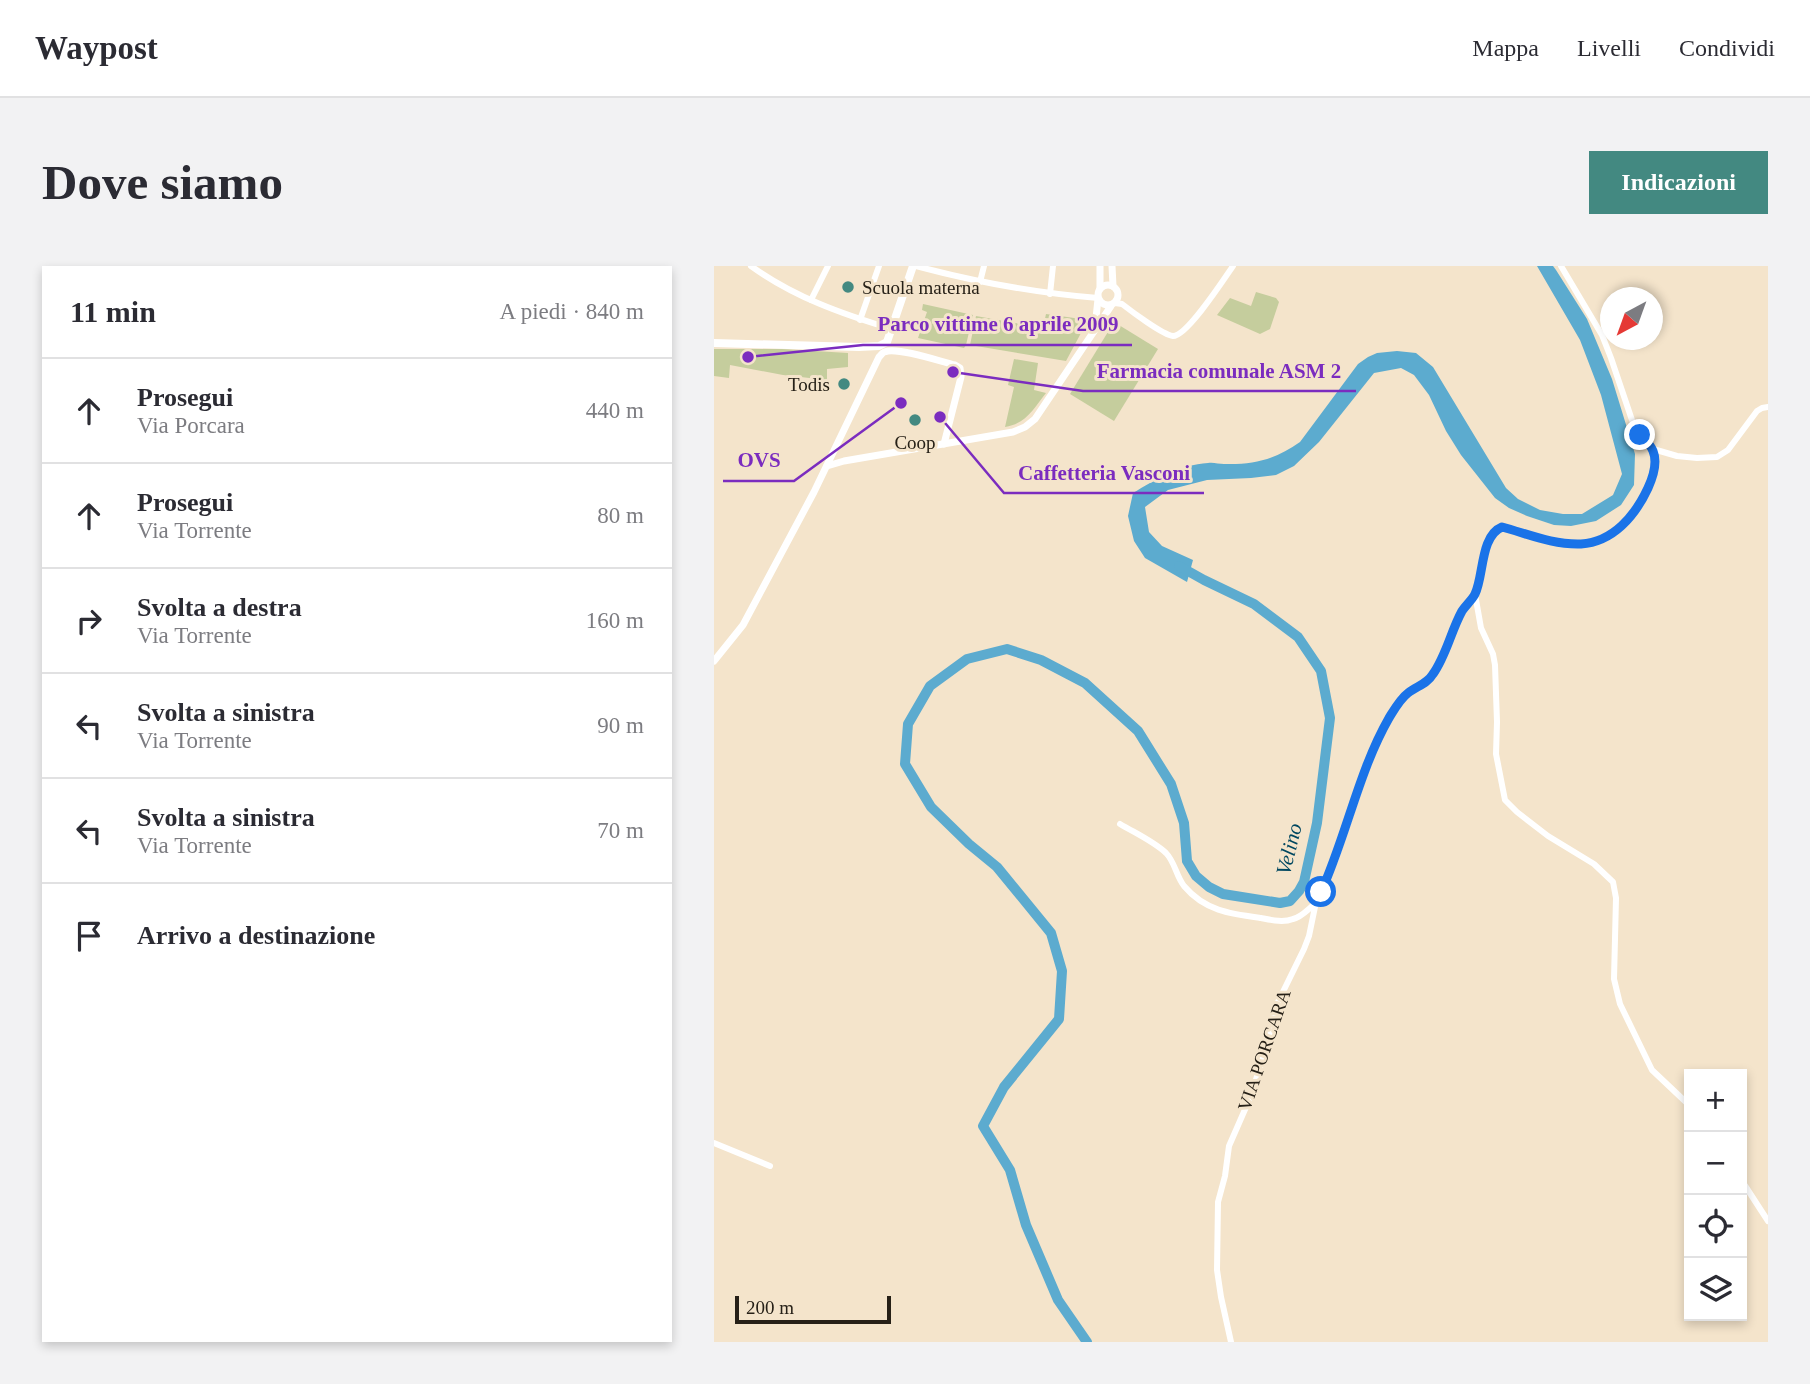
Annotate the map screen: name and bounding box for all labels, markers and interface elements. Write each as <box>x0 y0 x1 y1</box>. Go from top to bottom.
text: Waypost <box>35 30 158 66</box>
text: Mappa <box>1472 35 1539 61</box>
text: Livelli <box>1577 35 1641 61</box>
text: Condividi <box>1679 35 1775 61</box>
button: Indicazioni <box>1589 151 1768 214</box>
text: Dove siamo <box>42 155 283 210</box>
place label: Scuola materna <box>862 277 980 298</box>
marker: Scuola materna <box>840 279 856 295</box>
north arrow <box>1600 287 1663 350</box>
text: 11 min <box>70 295 156 328</box>
text: A piedi · 840 m <box>500 299 644 324</box>
callout: Parco vittime 6 aprile 2009 <box>863 303 1132 345</box>
text: Parco vittime 6 aprile 2009 <box>877 312 1119 336</box>
callout: Farmacia comunale ASM 2 <box>1083 349 1356 391</box>
text: Farmacia comunale ASM 2 <box>1097 359 1341 383</box>
place label: Todis <box>788 374 830 395</box>
marker: Todis <box>836 376 852 392</box>
text: Prosegui <box>137 383 233 412</box>
icon: ahead <box>70 392 108 430</box>
text: 440 m <box>586 398 644 423</box>
marker: Coop <box>907 412 923 428</box>
text: Via Porcara <box>137 413 245 438</box>
route end <box>1624 419 1655 450</box>
place label: Coop <box>894 432 936 453</box>
callout: OVS <box>723 439 794 481</box>
text: OVS <box>737 448 781 472</box>
callout: Caffetteria Vasconi <box>1004 451 1204 493</box>
text: Caffetteria Vasconi <box>1018 461 1190 485</box>
text: Prosegui <box>137 488 233 517</box>
icon: ahead <box>70 497 108 535</box>
text: 80 m <box>597 503 644 528</box>
text: Via Torrente <box>137 518 252 543</box>
text: Svolta a destra <box>137 593 302 622</box>
icon: right <box>70 602 108 640</box>
text: 160 m <box>586 608 644 633</box>
text: Via Torrente <box>137 623 252 648</box>
text: Svolta a sinistra <box>137 698 315 727</box>
icon: left <box>70 707 108 745</box>
text: 90 m <box>597 713 644 738</box>
text: Via Torrente <box>137 728 252 753</box>
text: Svolta a sinistra <box>137 803 315 832</box>
icon: left <box>70 812 108 850</box>
text: 70 m <box>597 818 644 843</box>
water label: Velino <box>1271 821 1307 877</box>
text: Via Torrente <box>137 833 252 858</box>
route start <box>1305 876 1336 907</box>
icon: arrive <box>70 917 108 955</box>
text: Arrivo a destinazione <box>137 921 375 950</box>
street label: VIA PORCARA <box>1233 986 1295 1114</box>
map controls <box>1684 1069 1747 1321</box>
button: + <box>1684 1069 1747 1132</box>
button: − <box>1684 1132 1747 1195</box>
button: locate <box>1684 1195 1747 1258</box>
button: layers <box>1684 1258 1747 1321</box>
scale bar <box>735 1293 891 1325</box>
text: 200 m <box>746 1297 794 1318</box>

